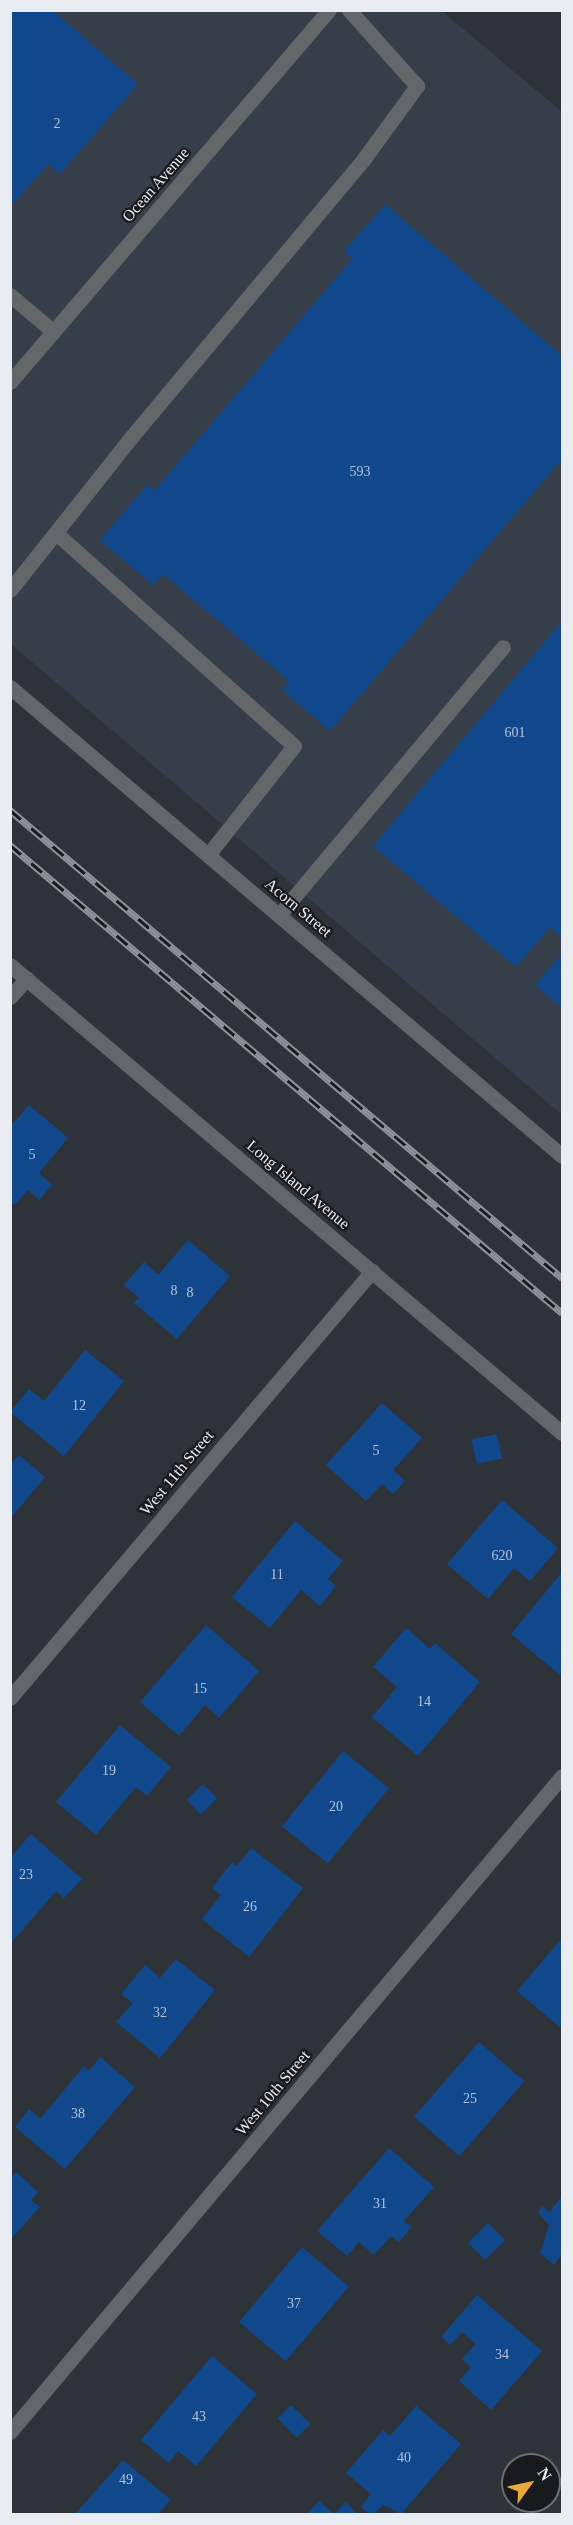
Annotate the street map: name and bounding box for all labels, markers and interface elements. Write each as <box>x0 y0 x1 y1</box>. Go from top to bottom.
house number: 2 <box>54 116 60 132</box>
street label: Ocean Avenue <box>118 143 194 227</box>
house number: 593 <box>350 464 370 480</box>
house number: 601 <box>504 725 526 741</box>
street label: Acorn Street <box>261 875 335 941</box>
street label: Long Island Avenue <box>242 1136 354 1234</box>
house number: 5 <box>28 1147 36 1163</box>
house number: 8 <box>170 1283 178 1299</box>
house number: 8 <box>186 1285 194 1301</box>
house number: 12 <box>72 1398 86 1414</box>
street label: West 11th Street <box>136 1427 218 1519</box>
house number: 5 <box>372 1443 380 1459</box>
house number: 620 <box>492 1548 512 1564</box>
house number: 11 <box>270 1567 284 1583</box>
house number: 15 <box>193 1681 207 1697</box>
house number: 14 <box>417 1694 431 1710</box>
house number: 19 <box>102 1763 116 1779</box>
house number: 20 <box>329 1799 343 1815</box>
house number: 23 <box>19 1867 33 1883</box>
house number: 26 <box>243 1899 257 1915</box>
house number: 32 <box>153 2005 167 2021</box>
street label: West 10th Street <box>232 2046 314 2140</box>
house number: 25 <box>463 2091 477 2107</box>
house number: 38 <box>71 2106 85 2122</box>
house number: 31 <box>373 2196 387 2212</box>
house number: 37 <box>287 2296 301 2312</box>
house number: 34 <box>495 2347 509 2363</box>
house number: 43 <box>192 2409 206 2425</box>
house number: 40 <box>397 2450 411 2466</box>
north arrow <box>501 2453 561 2513</box>
text: N <box>535 2465 555 2483</box>
house number: 49 <box>119 2472 133 2488</box>

